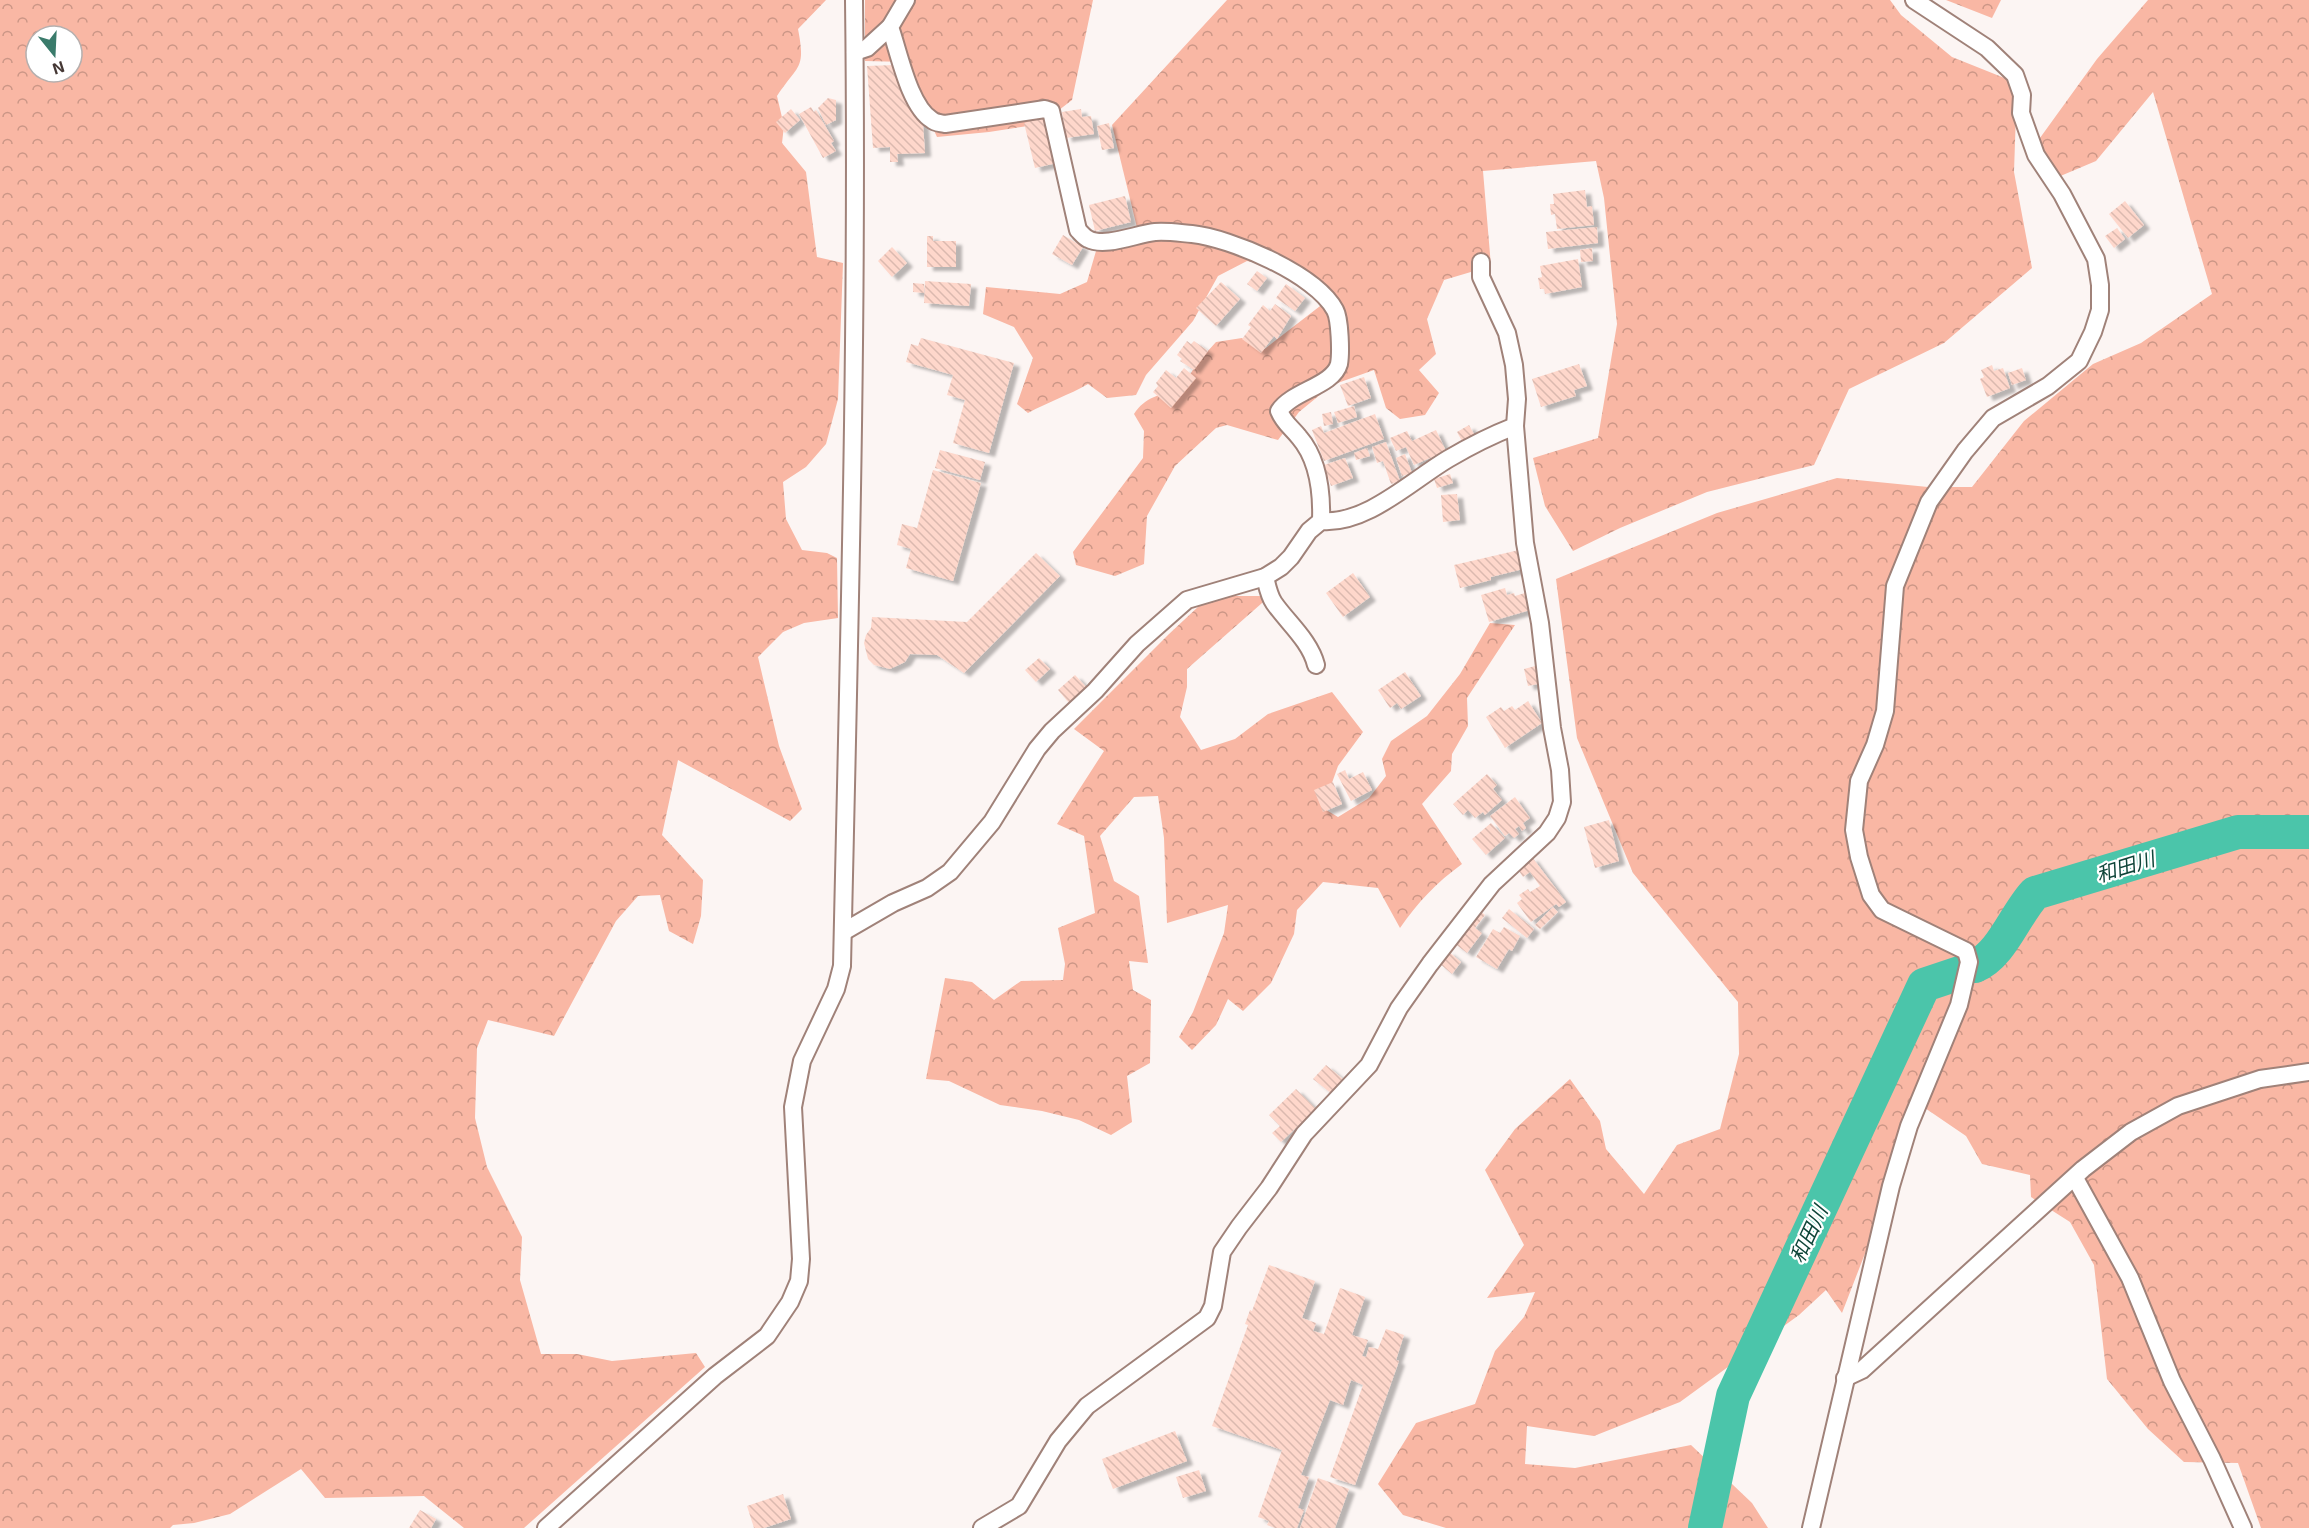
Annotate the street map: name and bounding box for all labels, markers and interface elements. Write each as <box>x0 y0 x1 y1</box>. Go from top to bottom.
north arrow <box>24 24 84 84</box>
text: N <box>50 58 67 80</box>
water label: 和田川 <box>2093 845 2159 886</box>
water label: 和田川 <box>1784 1200 1832 1266</box>

